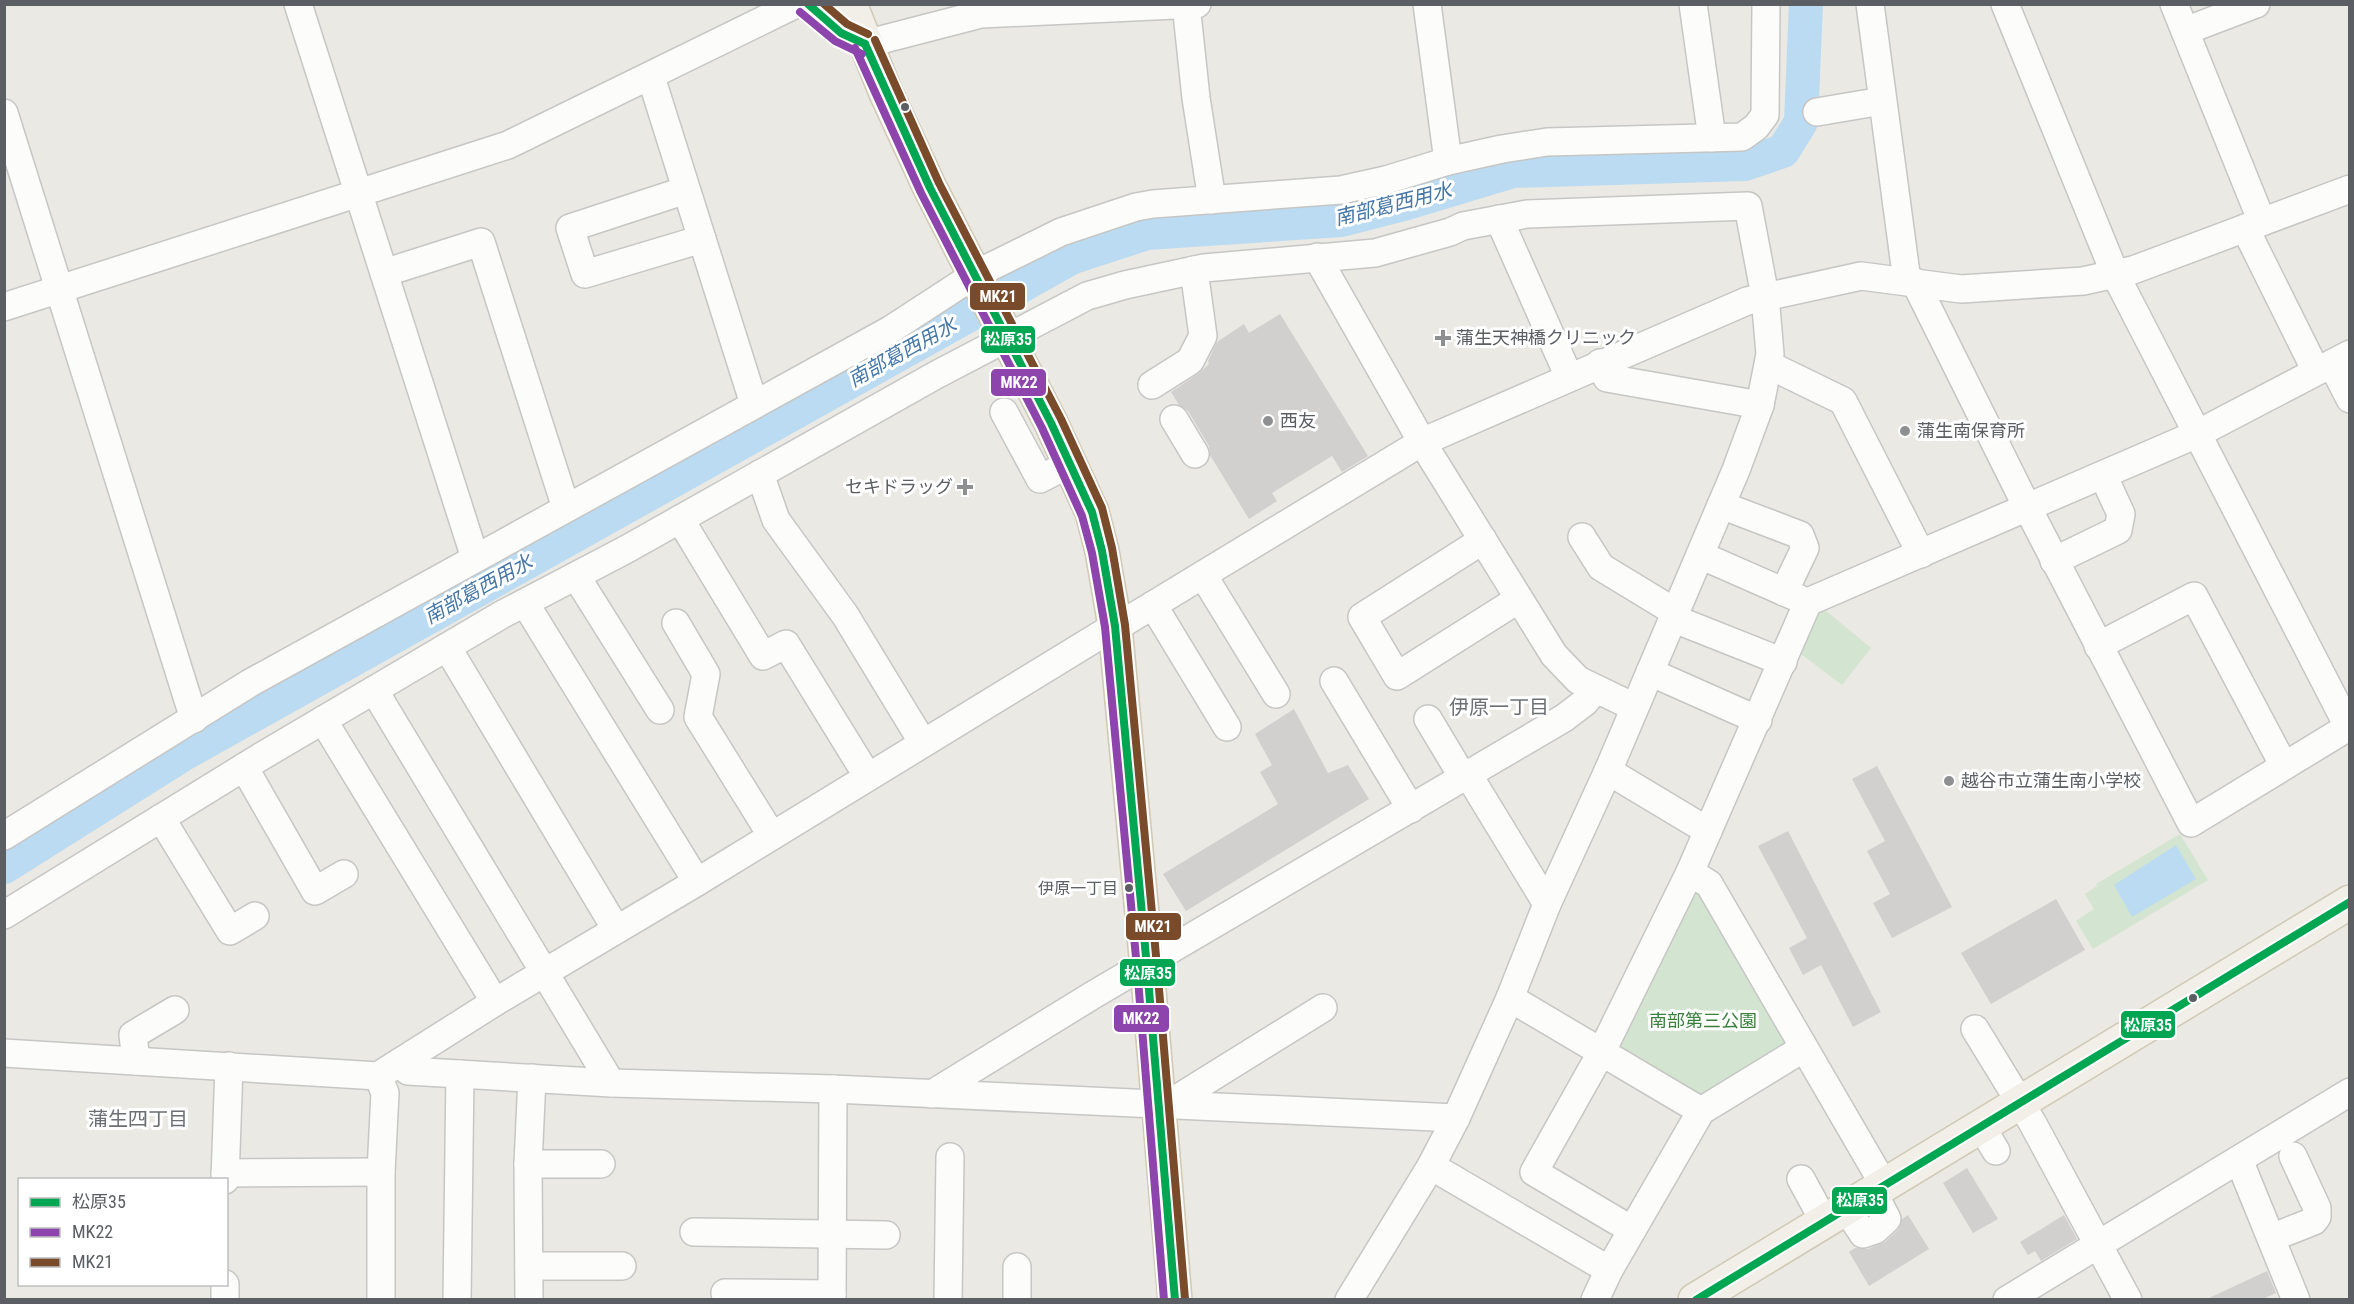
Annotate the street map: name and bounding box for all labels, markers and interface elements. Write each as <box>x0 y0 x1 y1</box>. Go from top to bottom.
unlabelled marker <box>899 101 911 113</box>
water label: 南部葛西用水 <box>1332 177 1456 230</box>
line badge: MK21 <box>969 282 1026 311</box>
text: MK21 <box>979 287 1017 306</box>
water label: 南部葛西用水 <box>844 311 962 392</box>
line badge: 松原35 <box>980 325 1036 354</box>
place label: 蒲生天神橋クリニック <box>1456 327 1636 348</box>
marker: 蒲生天神橋クリニック <box>1434 329 1452 347</box>
text: 松原35 <box>984 330 1032 349</box>
line badge: MK22 <box>990 368 1047 397</box>
text: MK22 <box>1000 373 1038 392</box>
place label: 西友 <box>1280 410 1316 431</box>
marker: 西友 <box>1261 414 1275 428</box>
place label: 蒲生南保育所 <box>1917 420 2025 441</box>
marker: 蒲生南保育所 <box>1898 424 1912 438</box>
place label: セキドラッグ <box>845 476 953 497</box>
marker: セキドラッグ <box>958 480 972 494</box>
water label: 南部葛西用水 <box>420 548 538 629</box>
district label: 伊原一丁目 <box>1449 695 1549 719</box>
place label: 越谷市立蒲生南小学校 <box>1961 770 2141 791</box>
marker: 越谷市立蒲生南小学校 <box>1942 774 1956 788</box>
place label: 伊原一丁目 <box>1038 879 1118 898</box>
marker: 伊原一丁目 <box>1123 882 1135 894</box>
line badge: MK21 <box>1125 912 1182 941</box>
text: MK21 <box>1134 917 1172 936</box>
line badge: 松原35 <box>1119 958 1176 987</box>
text: 松原35 <box>1124 964 1172 983</box>
unlabelled marker <box>2187 992 2199 1004</box>
line badge: MK22 <box>1113 1004 1170 1033</box>
text: MK22 <box>1122 1009 1160 1028</box>
park label: 南部第三公園 <box>1649 1010 1757 1031</box>
line badge: 松原35 <box>2120 1010 2176 1039</box>
text: 松原35 <box>2124 1016 2172 1035</box>
district label: 蒲生四丁目 <box>88 1107 188 1131</box>
legend <box>18 1178 228 1286</box>
line badge: 松原35 <box>1831 1186 1888 1215</box>
text: 松原35 <box>72 1191 126 1212</box>
text: 松原35 <box>1836 1191 1884 1210</box>
text: MK22 <box>72 1221 113 1242</box>
text: MK21 <box>72 1251 113 1272</box>

